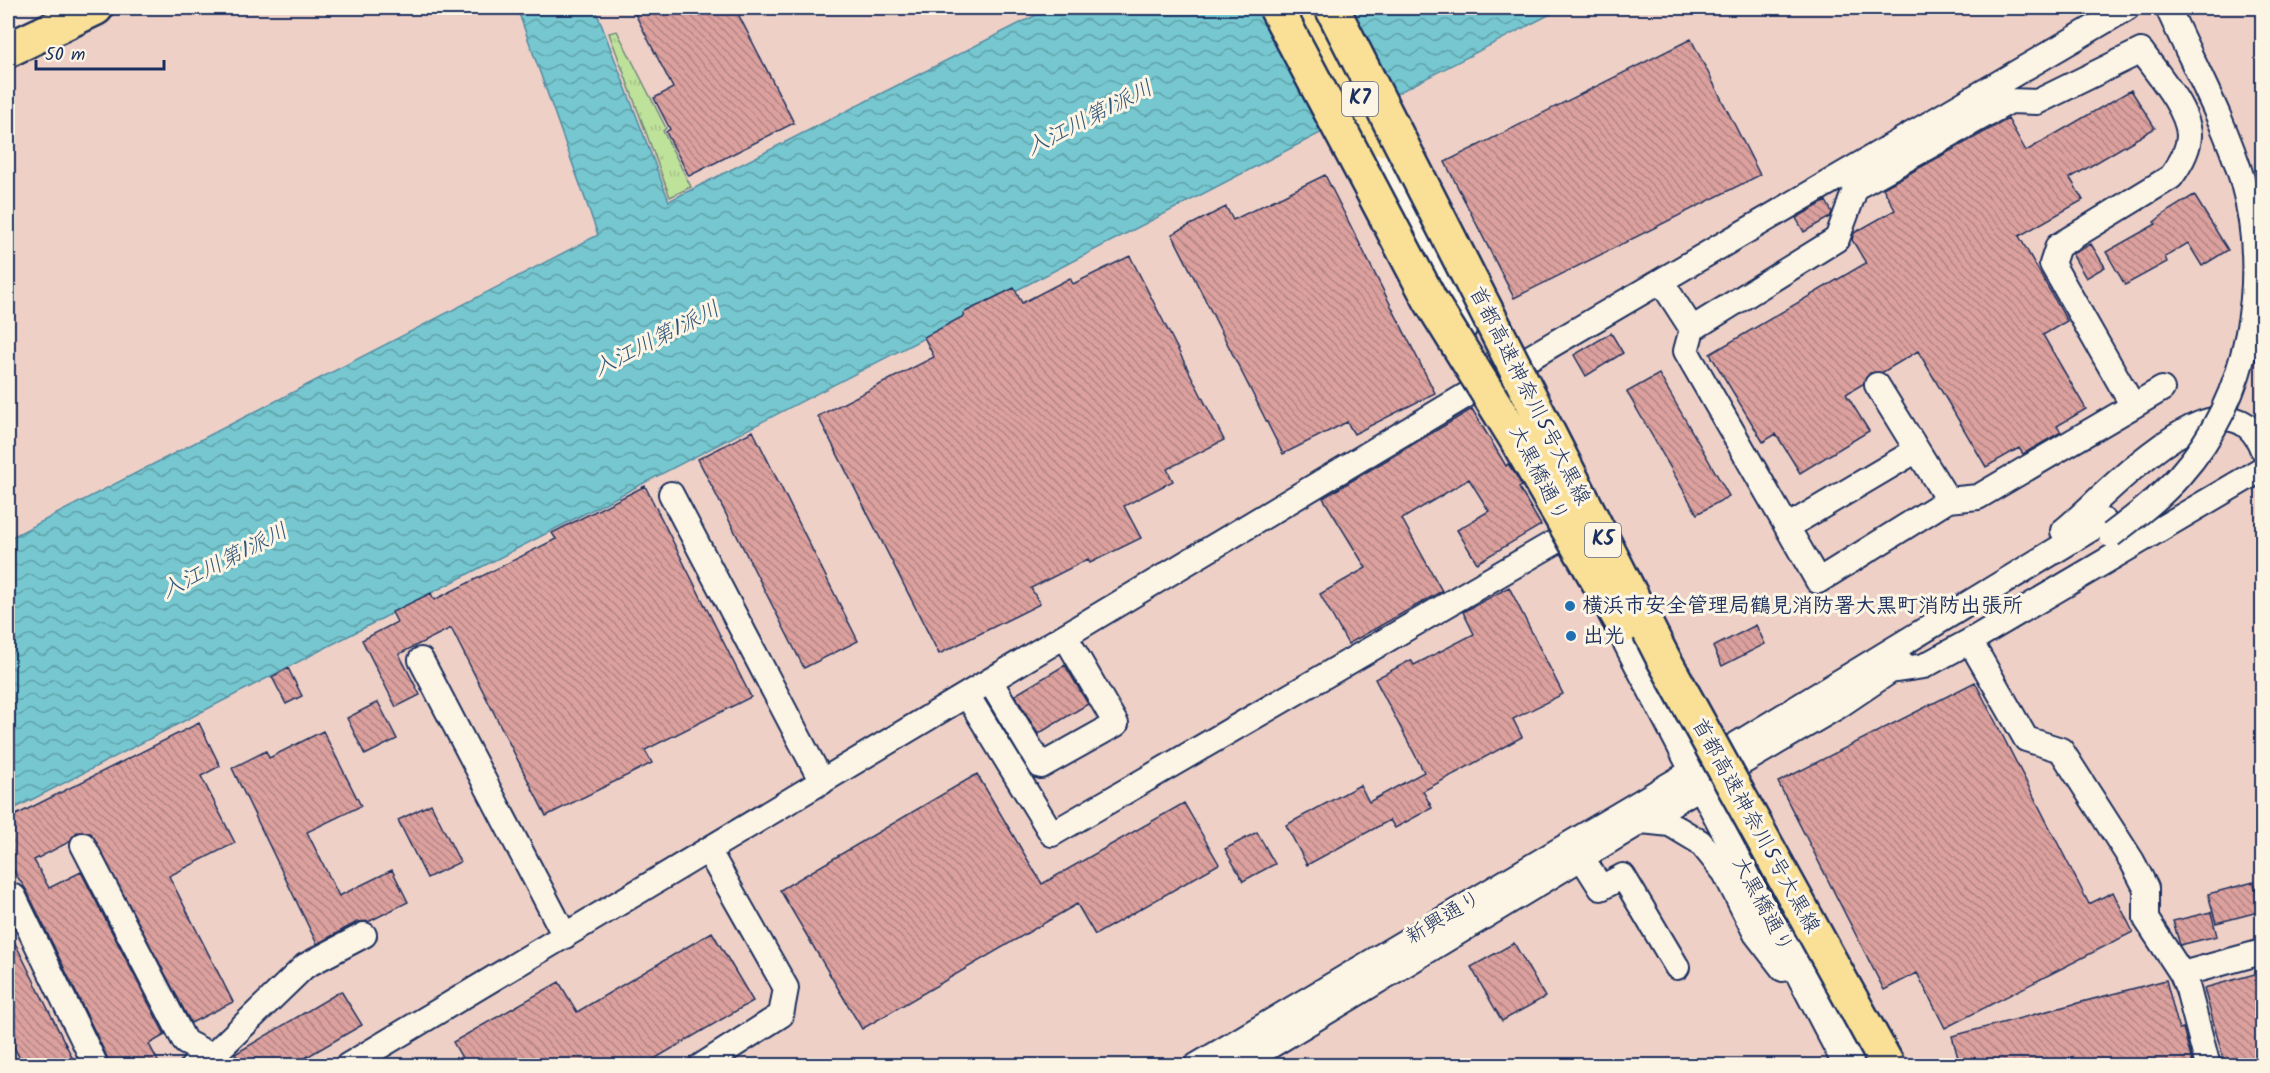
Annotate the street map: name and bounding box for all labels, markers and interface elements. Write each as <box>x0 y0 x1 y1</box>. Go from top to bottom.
scale bar <box>36 33 164 71</box>
text: 50 m <box>45 41 85 70</box>
water label: 入江川第1派川 <box>1020 72 1160 166</box>
road number: K7 <box>1342 82 1378 116</box>
street label: 首都高速神奈川5号大黒線 <box>1459 281 1599 511</box>
water label: 入江川第1派川 <box>587 293 727 387</box>
street label: 大黒橋通り <box>1499 420 1577 528</box>
water label: 入江川第1派川 <box>155 515 295 609</box>
road number: K5 <box>1585 523 1621 557</box>
place label: 横浜市安全管理局鶴見消防署大黒町消防出張所 <box>1582 590 2023 623</box>
marker: 横浜市安全管理局鶴見消防署大黒町消防出張所 <box>1563 599 1577 613</box>
place label: 出光 <box>1583 620 1625 653</box>
marker: 出光 <box>1564 629 1578 643</box>
street label: 首都高速神奈川5号大黒線 <box>1682 712 1828 940</box>
street label: 大黒橋通り <box>1723 851 1801 959</box>
street label: 新興通り <box>1400 882 1488 954</box>

